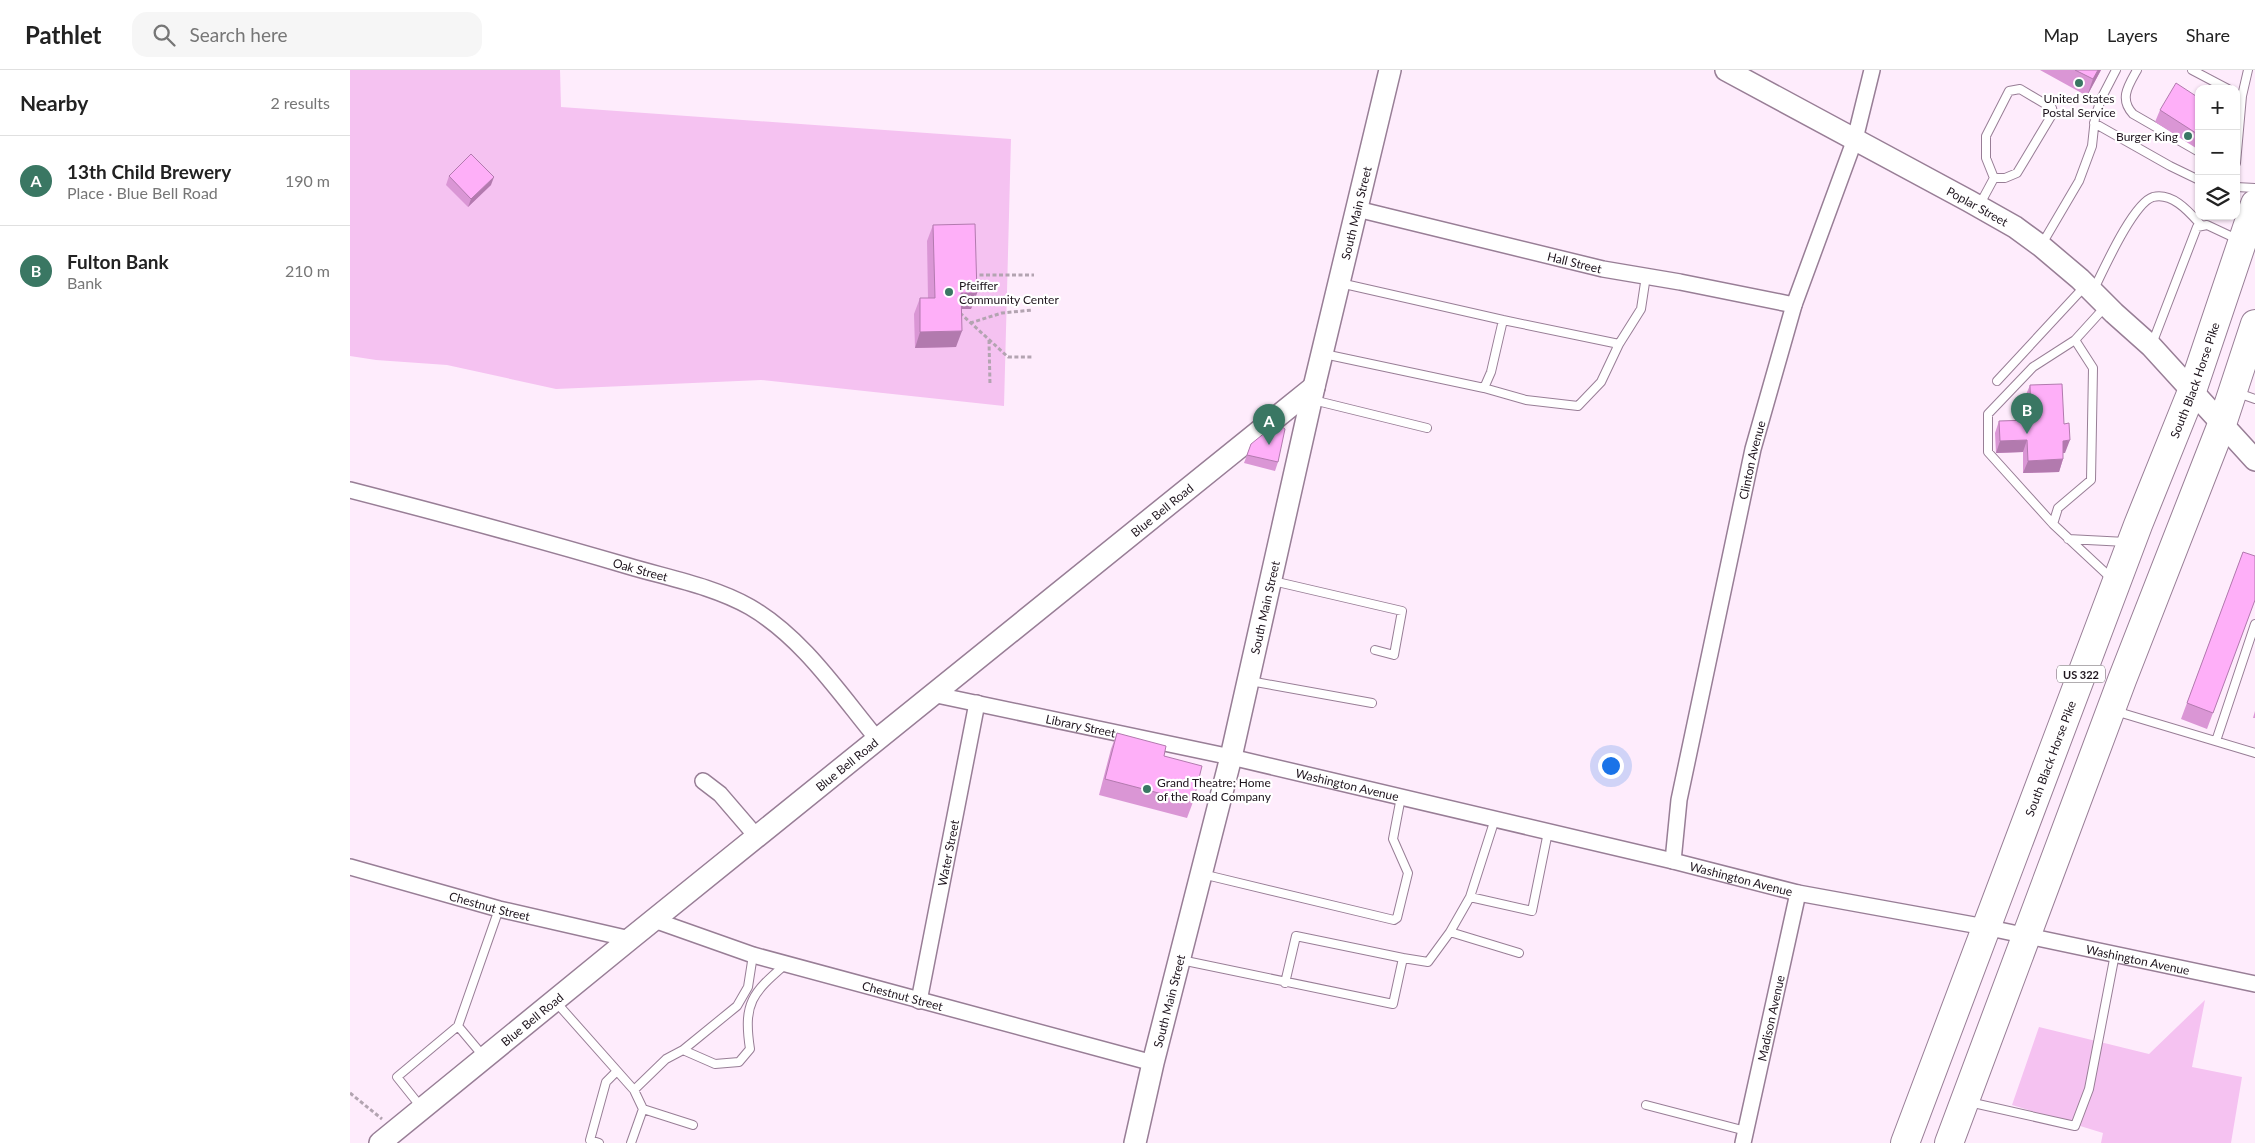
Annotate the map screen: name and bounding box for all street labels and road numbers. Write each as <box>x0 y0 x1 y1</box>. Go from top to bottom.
street label: South Main Street <box>1337 164 1374 261</box>
street label: Poplar Street <box>1944 183 2012 230</box>
street label: Hall Street <box>1546 248 1604 276</box>
street label: South Black Horse Pike <box>2166 320 2222 440</box>
street label: Clinton Avenue <box>1735 419 1768 501</box>
street label: Blue Bell Road <box>1127 480 1196 540</box>
street label: Oak Street <box>611 555 670 584</box>
street label: South Main Street <box>1247 559 1282 656</box>
road number: US 322 <box>2057 666 2105 682</box>
street label: South Black Horse Pike <box>2021 699 2079 818</box>
street label: Library Street <box>1044 711 1118 740</box>
street label: Blue Bell Road <box>812 734 881 794</box>
street label: Washington Avenue <box>1294 765 1400 804</box>
street label: Water Street <box>934 818 962 887</box>
street label: Washington Avenue <box>1688 858 1794 899</box>
street label: Chestnut Street <box>448 888 532 924</box>
street label: Washington Avenue <box>2085 941 2191 978</box>
street label: South Main Street <box>1150 952 1188 1049</box>
street label: Madison Avenue <box>1754 974 1787 1062</box>
street label: Chestnut Street <box>861 977 945 1014</box>
street label: Blue Bell Road <box>498 989 566 1049</box>

